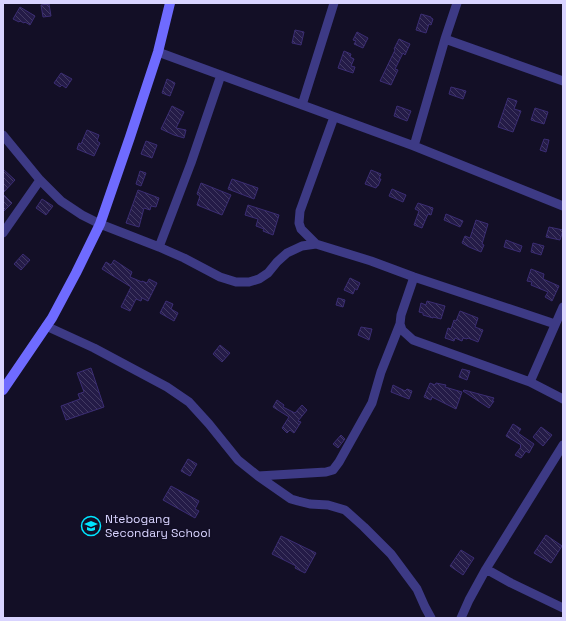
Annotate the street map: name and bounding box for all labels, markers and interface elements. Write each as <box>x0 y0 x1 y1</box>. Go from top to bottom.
place label: Ntebogang Secondary School <box>105 511 211 541</box>
school or university icon: Ntebogang Secondary School <box>80 515 102 537</box>

